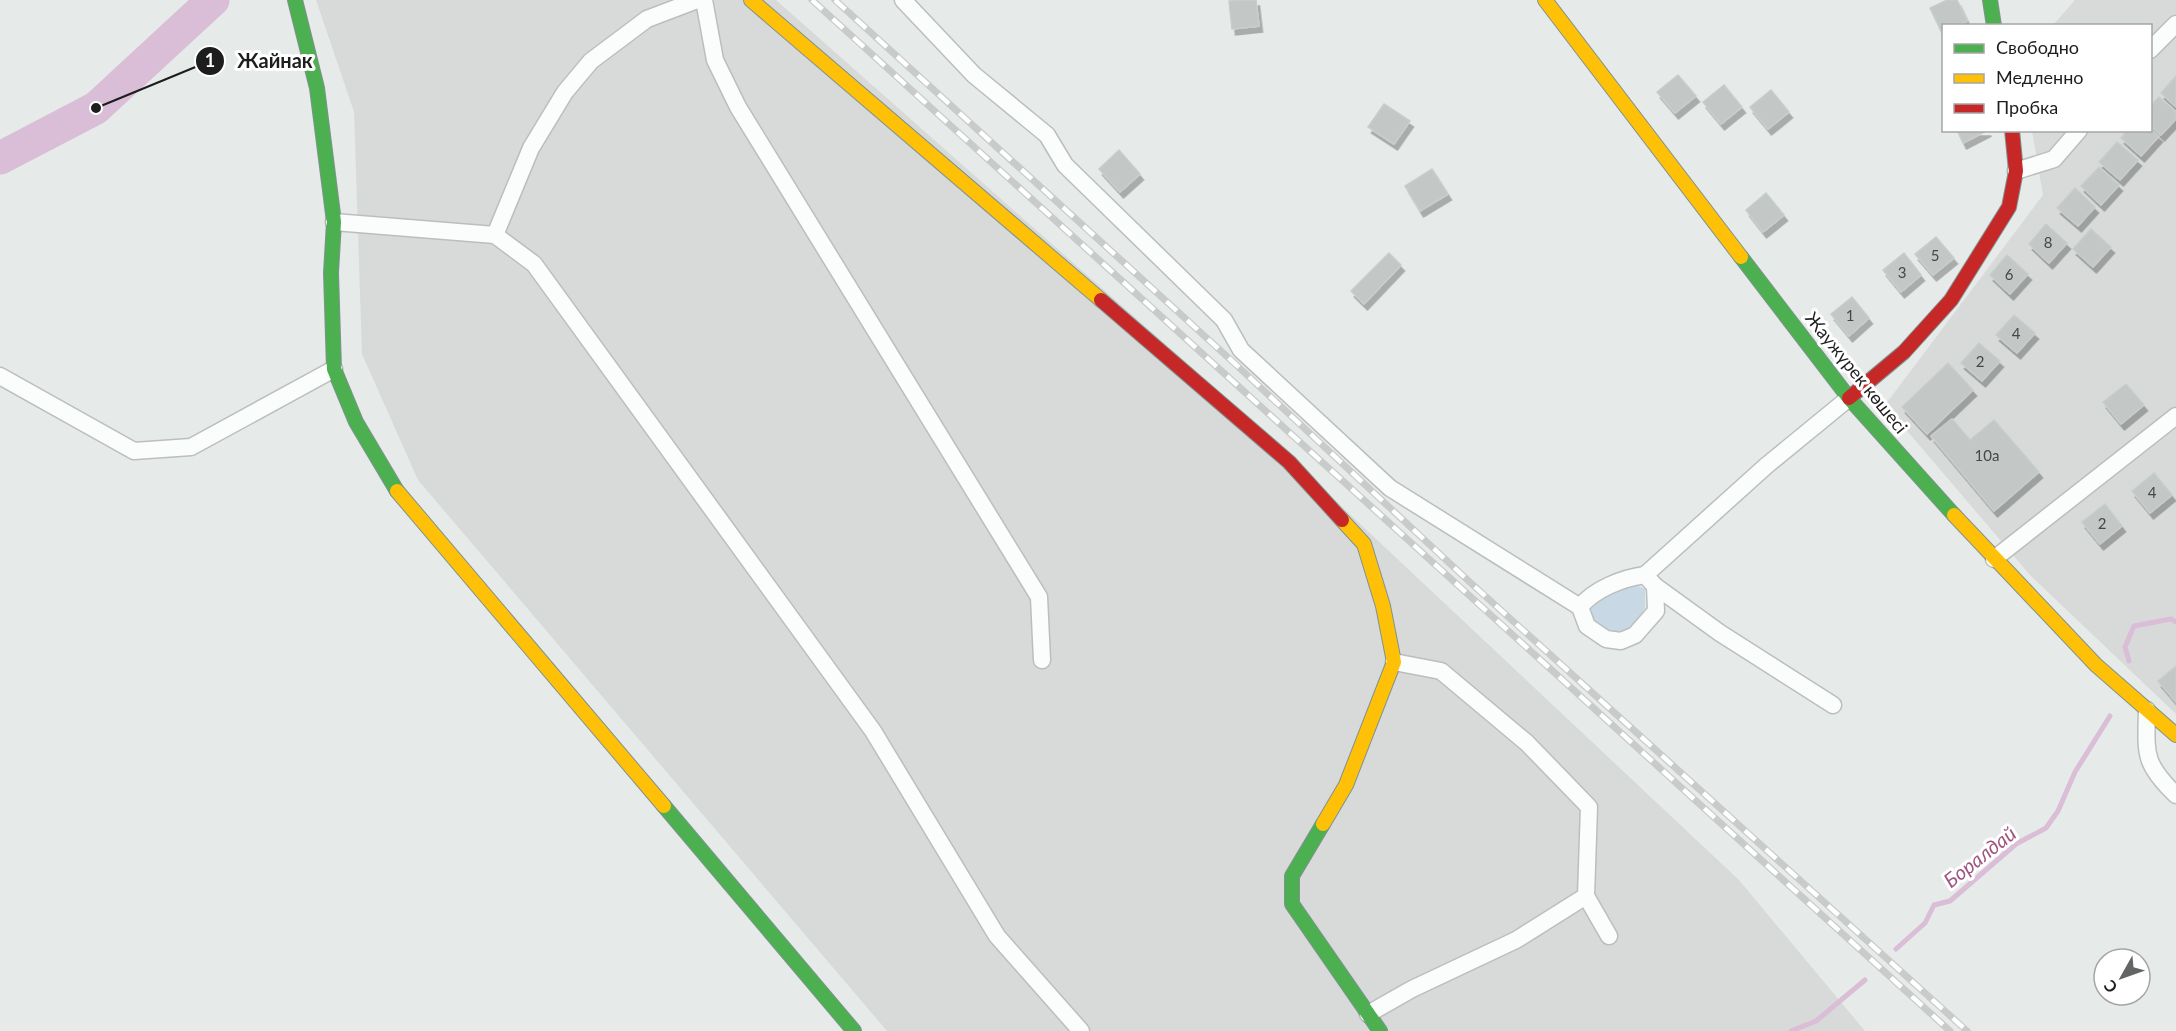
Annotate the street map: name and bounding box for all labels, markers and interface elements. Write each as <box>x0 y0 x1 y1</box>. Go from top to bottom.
legend <box>1942 24 2152 132</box>
text: Свободно <box>1996 36 2079 58</box>
callout: Жайнак <box>195 42 324 80</box>
text: Жайнак <box>237 48 313 72</box>
text: 1 <box>205 49 215 71</box>
text: Медленно <box>1996 66 2084 88</box>
text: Пробка <box>1996 96 2058 118</box>
house number: 8 <box>2044 233 2052 251</box>
house number: 5 <box>1931 246 1939 264</box>
house number: 3 <box>1898 263 1906 281</box>
house number: 6 <box>2005 265 2014 283</box>
house number: 1 <box>1846 306 1854 324</box>
street label: Жаужүрек көшесі <box>1801 307 1912 438</box>
house number: 4 <box>2012 324 2021 342</box>
house number: 2 <box>1976 352 1984 370</box>
house number: 10а <box>1975 446 1999 464</box>
house number: 4 <box>2148 483 2157 501</box>
house number: 2 <box>2098 514 2106 532</box>
water label: Боралдай <box>1939 821 2020 892</box>
north arrow <box>2092 947 2152 1007</box>
text: С <box>2099 976 2121 997</box>

